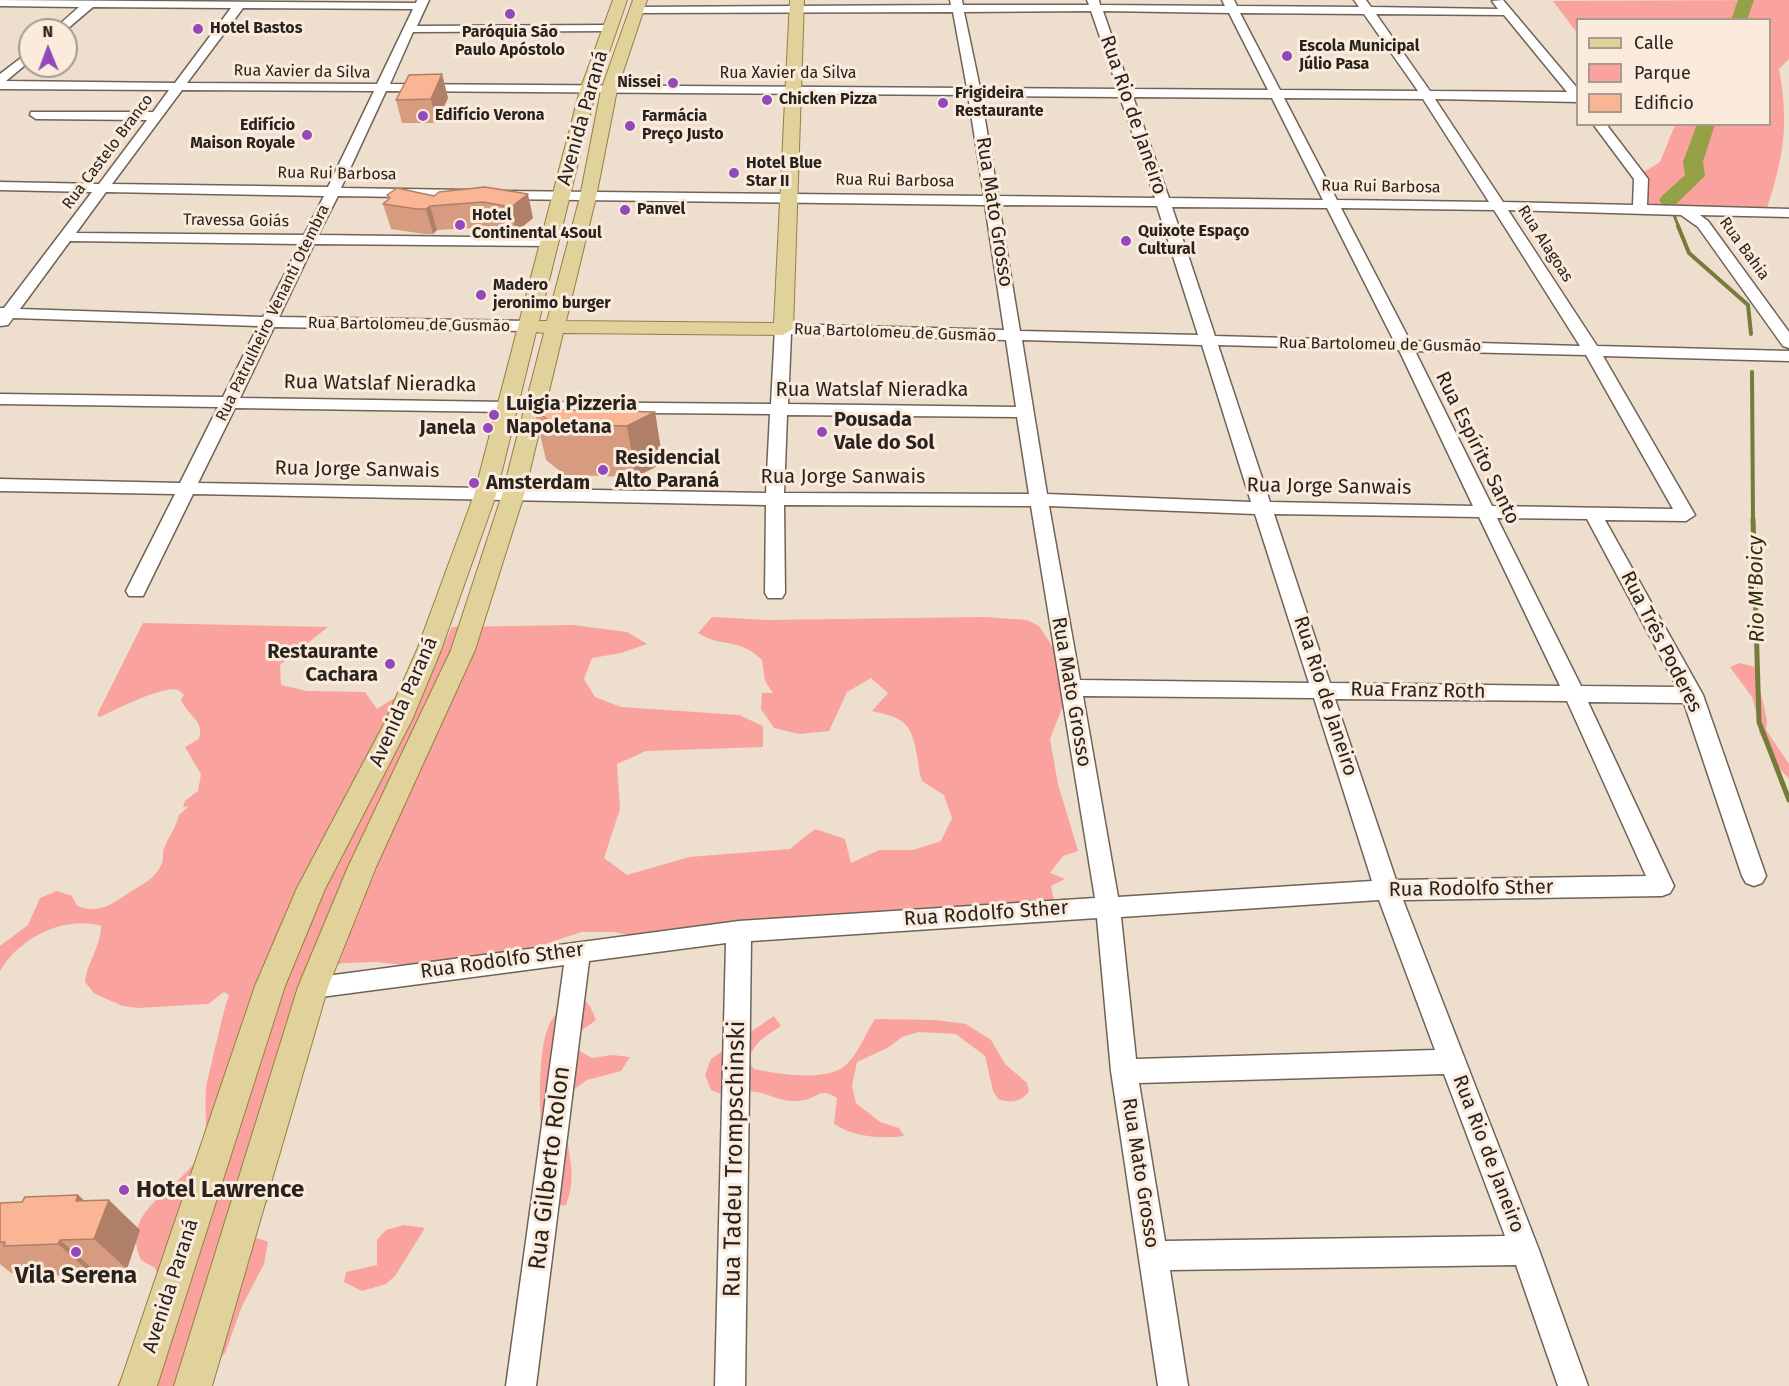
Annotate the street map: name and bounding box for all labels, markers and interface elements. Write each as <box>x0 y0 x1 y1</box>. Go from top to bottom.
marker: Paróquia São Paulo Apóstolo <box>503 7 517 21</box>
north arrow <box>18 18 78 78</box>
legend <box>1576 18 1771 126</box>
place label: Hotel Bastos <box>210 19 302 39</box>
text: N <box>42 22 53 41</box>
marker: Hotel Bastos <box>191 22 205 36</box>
place label: Paróquia São Paulo Apóstolo <box>455 23 565 61</box>
street label: Rua Rio de Janeiro <box>1094 32 1172 198</box>
text: Calle <box>1634 32 1674 54</box>
place label: Escola Municipal Júlio Pasa <box>1299 37 1419 75</box>
street label: Avenida Paraná <box>552 48 614 188</box>
marker: Escola Municipal Júlio Pasa <box>1280 49 1294 63</box>
street label: Rua Xavier da Silva <box>233 61 371 83</box>
text: Parque <box>1634 62 1691 84</box>
street label: Rua Xavier da Silva <box>719 64 857 84</box>
place label: Nissei <box>617 73 661 93</box>
marker: Nissei <box>666 76 680 90</box>
place label: Frigideira Restaurante <box>955 84 1044 122</box>
place label: Chicken Pizza <box>779 90 877 110</box>
street label: Rua Castelo Branco <box>58 91 158 213</box>
text: Edificio <box>1634 92 1694 114</box>
marker: Chicken Pizza <box>760 93 774 107</box>
marker: Frigideira Restaurante <box>936 96 950 110</box>
place label: Edifício Verona <box>435 106 545 126</box>
place label: Farmácia Preço Justo <box>642 107 724 145</box>
marker: Edifício Verona <box>416 109 430 123</box>
place label: Edifício Maison Royale <box>190 116 295 154</box>
marker: Farmácia Preço Justo <box>623 119 637 133</box>
marker: Edifício Maison Royale <box>300 128 314 142</box>
street label: Rua Mato Grosso <box>970 135 1018 289</box>
place label: Hotel Blue Star II <box>746 154 822 192</box>
street label: Rua Rui Barbosa <box>277 163 397 185</box>
marker: Hotel Blue Star II <box>727 166 741 180</box>
street label: Rua Rui Barbosa <box>835 170 955 192</box>
street label: Rua Rui Barbosa <box>1321 176 1441 198</box>
place label: Panvel <box>637 200 685 220</box>
street label: Rua Patrulheiro Venanti Otembra <box>212 201 334 425</box>
street label: Rua Alagoas <box>1513 202 1577 286</box>
marker: Panvel <box>618 203 632 217</box>
place label: Hotel Continental 4Soul <box>472 206 602 244</box>
street label: Travessa Goiás <box>183 210 289 232</box>
street label: Rua Bahia <box>1715 214 1773 284</box>
marker: Hotel Continental 4Soul <box>453 218 467 232</box>
place label: Quixote Espaço Cultural <box>1138 222 1249 260</box>
marker: Quixote Espaço Cultural <box>1119 234 1133 248</box>
place label: Madero jeronimo burger <box>493 276 611 314</box>
marker: Madero jeronimo burger <box>474 288 488 302</box>
street label: Rua Bartolomeu de Gusmão <box>308 314 510 336</box>
street label: Rua Bartolomeu de Gusmão <box>793 320 997 346</box>
street label: Rua Bartolomeu de Gusmão <box>1279 334 1481 356</box>
street label: Rua Espírito Santo <box>1430 368 1524 528</box>
street label: Rua Watslaf Nieradka <box>283 370 477 398</box>
street label: Rua Watslaf Nieradka <box>776 378 968 402</box>
place label: Luigia Pizzeria Napoletana <box>506 392 637 439</box>
marker: Luigia Pizzeria Napoletana <box>487 408 501 422</box>
place label: Pousada Vale do Sol <box>834 408 934 455</box>
place label: Janela <box>419 416 476 440</box>
marker: Janela <box>481 421 495 435</box>
marker: Pousada Vale do Sol <box>815 425 829 439</box>
place label: Residencial Alto Paraná <box>615 446 720 493</box>
street label: Rua Jorge Sanwais <box>274 457 440 483</box>
marker: Residencial Alto Paraná <box>596 463 610 477</box>
street label: Rua Jorge Sanwais <box>761 465 925 489</box>
place label: Amsterdam <box>486 471 590 495</box>
street label: Rua Jorge Sanwais <box>1246 474 1412 500</box>
marker: Amsterdam <box>467 476 481 490</box>
water label: Rio M'Boicy <box>1743 535 1771 643</box>
street label: Rua Três Poderes <box>1615 567 1707 717</box>
street label: Rua Rio de Janeiro <box>1288 613 1362 779</box>
street label: Rua Mato Grosso <box>1046 615 1096 769</box>
street label: Avenida Paraná <box>365 633 443 771</box>
place label: Restaurante Cachara <box>267 640 378 687</box>
marker: Restaurante Cachara <box>383 657 397 671</box>
street label: Rua Franz Roth <box>1350 678 1486 704</box>
street label: Rua Rodolfo Sther <box>1388 876 1554 902</box>
street label: Rua Rodolfo Sther <box>903 896 1069 932</box>
street label: Rua Rodolfo Sther <box>419 938 585 984</box>
street label: Rua Tadeu Trompschinski <box>718 1020 752 1298</box>
street label: Rua Gilberto Rolon <box>523 1064 577 1272</box>
street label: Rua Rio de Janeiro <box>1447 1072 1529 1236</box>
street label: Rua Mato Grosso <box>1116 1096 1164 1250</box>
place label: Hotel Lawrence <box>136 1176 304 1204</box>
marker: Hotel Lawrence <box>117 1183 131 1197</box>
street label: Avenida Paraná <box>138 1216 204 1356</box>
marker: Vila Serena <box>69 1245 83 1259</box>
place label: Vila Serena <box>15 1262 137 1290</box>

